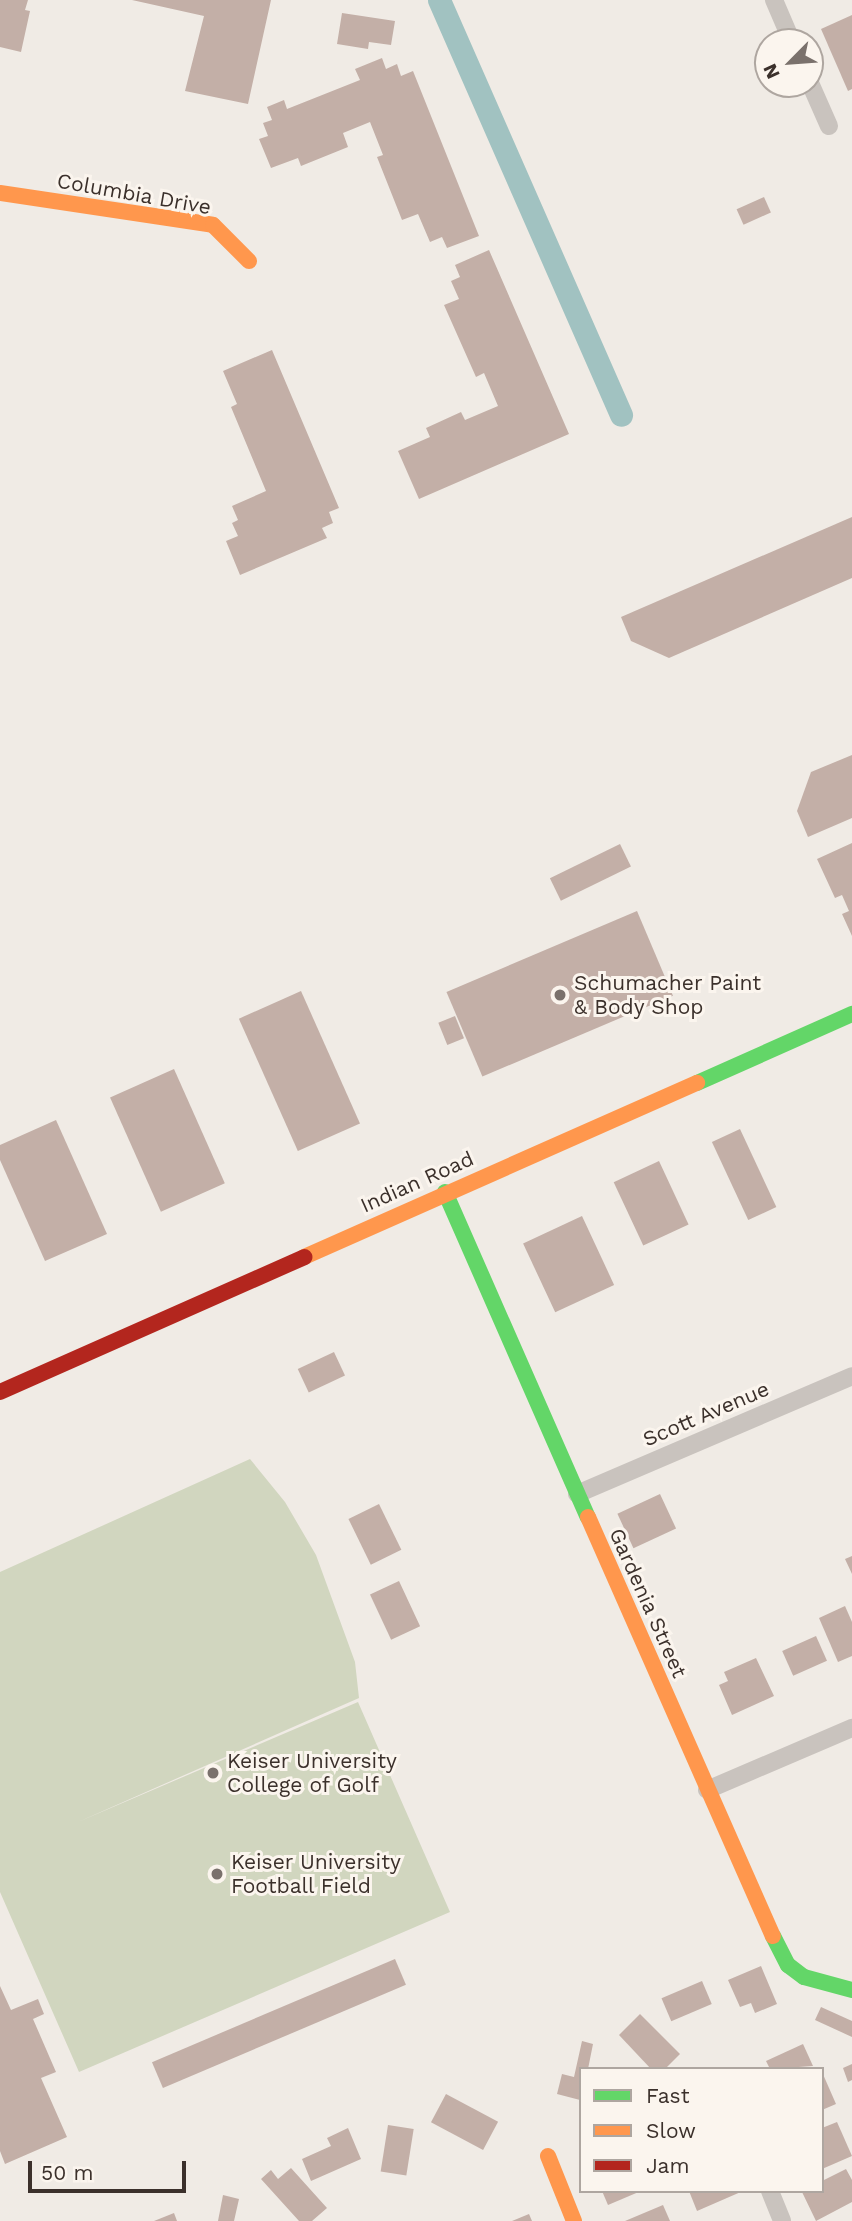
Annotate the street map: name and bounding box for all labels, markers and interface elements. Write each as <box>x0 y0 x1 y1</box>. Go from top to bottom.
north arrow <box>754 28 824 98</box>
text: N <box>758 60 785 82</box>
street label: Columbia Drive <box>55 168 213 220</box>
place label: Schumacher Paint & Body Shop <box>574 970 762 1020</box>
marker: Schumacher Paint & Body Shop <box>552 987 568 1003</box>
street label: Indian Road <box>357 1146 477 1218</box>
street label: Scott Avenue <box>639 1376 773 1452</box>
street label: Gardenia Street <box>604 1524 692 1682</box>
place label: Keiser University College of Golf <box>227 1748 397 1798</box>
marker: Keiser University College of Golf <box>205 1765 221 1781</box>
place label: Keiser University Football Field <box>231 1849 401 1899</box>
marker: Keiser University Football Field <box>209 1866 225 1882</box>
legend <box>579 2067 824 2193</box>
text: Fast <box>646 2083 690 2108</box>
text: Slow <box>646 2118 696 2143</box>
scale bar <box>32 2148 189 2192</box>
text: Jam <box>646 2153 689 2178</box>
text: 50 m <box>41 2160 93 2185</box>

